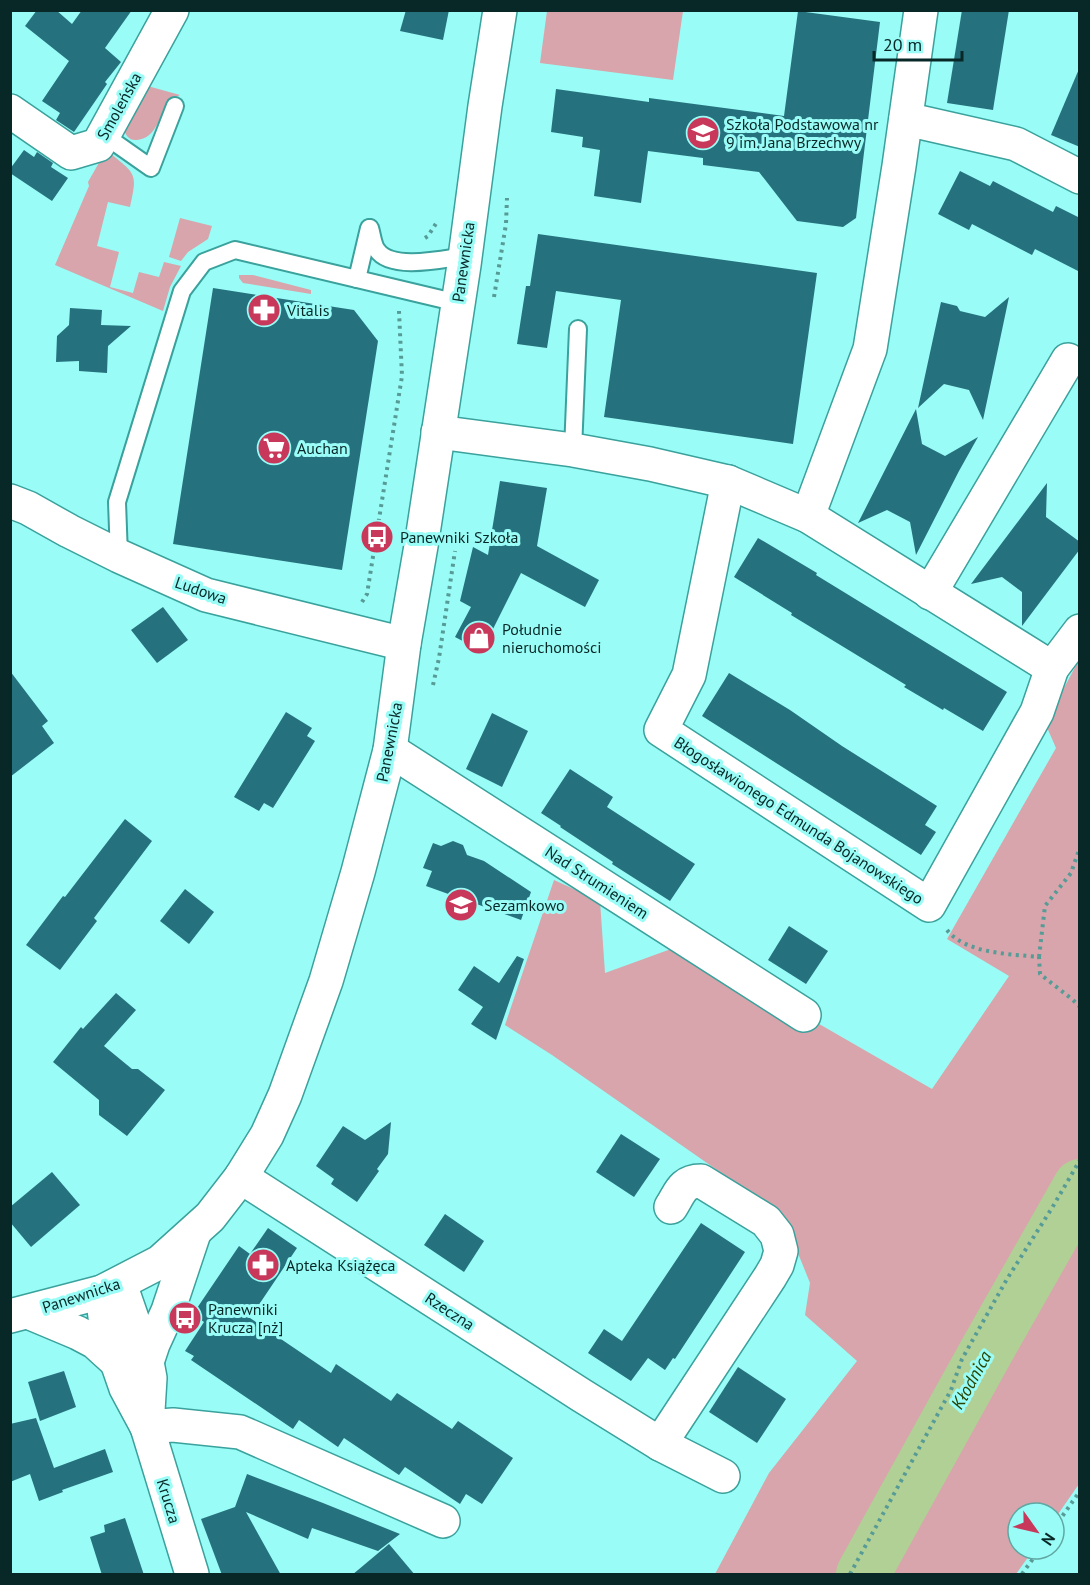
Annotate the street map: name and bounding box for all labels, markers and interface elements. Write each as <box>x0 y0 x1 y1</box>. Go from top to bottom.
scale bar <box>874 24 962 62</box>
text: 20 m <box>883 33 922 56</box>
street label: Smoleńska <box>92 69 146 143</box>
place label: Szkoła Podstawowa nr 9 im. Jana Brzechwy <box>726 114 879 152</box>
school or university icon: Szkoła Podstawowa nr 9 im. Jana Brzechwy <box>685 115 721 151</box>
street label: Panewnicka <box>447 221 479 303</box>
pharmacy icon: Vitalis <box>246 292 282 328</box>
place label: Vitalis <box>286 300 330 320</box>
supermarket icon: Auchan <box>256 430 292 466</box>
place label: Auchan <box>297 438 348 458</box>
bus stop icon: Panewniki Szkoła <box>359 519 395 555</box>
place label: Panewniki Szkoła <box>400 527 518 547</box>
street label: Ludowa <box>173 572 229 608</box>
place label: Południe nieruchomości <box>502 619 602 657</box>
shop icon: Południe nieruchomości <box>461 620 497 656</box>
street label: Panewnicka <box>371 701 407 783</box>
street label: Błogosławionego Edmunda Bojanowskiego <box>671 732 927 908</box>
street label: Nad Strumieniem <box>542 841 652 923</box>
school or university icon: Sezamkowo <box>443 887 479 923</box>
place label: Sezamkowo <box>484 895 565 915</box>
pharmacy icon: Apteka Książęca <box>245 1247 281 1283</box>
place label: Apteka Książęca <box>286 1255 396 1275</box>
street label: Panewnicka <box>40 1273 122 1317</box>
street label: Rzeczna <box>422 1288 478 1334</box>
place label: Panewniki Krucza [nż] <box>208 1299 283 1337</box>
bus stop icon: Panewniki Krucza [nż] <box>167 1300 203 1336</box>
water label: Kłodnica <box>946 1347 996 1413</box>
street label: Krucza <box>153 1476 185 1526</box>
north arrow <box>1006 1501 1066 1561</box>
text: N <box>1037 1529 1060 1549</box>

